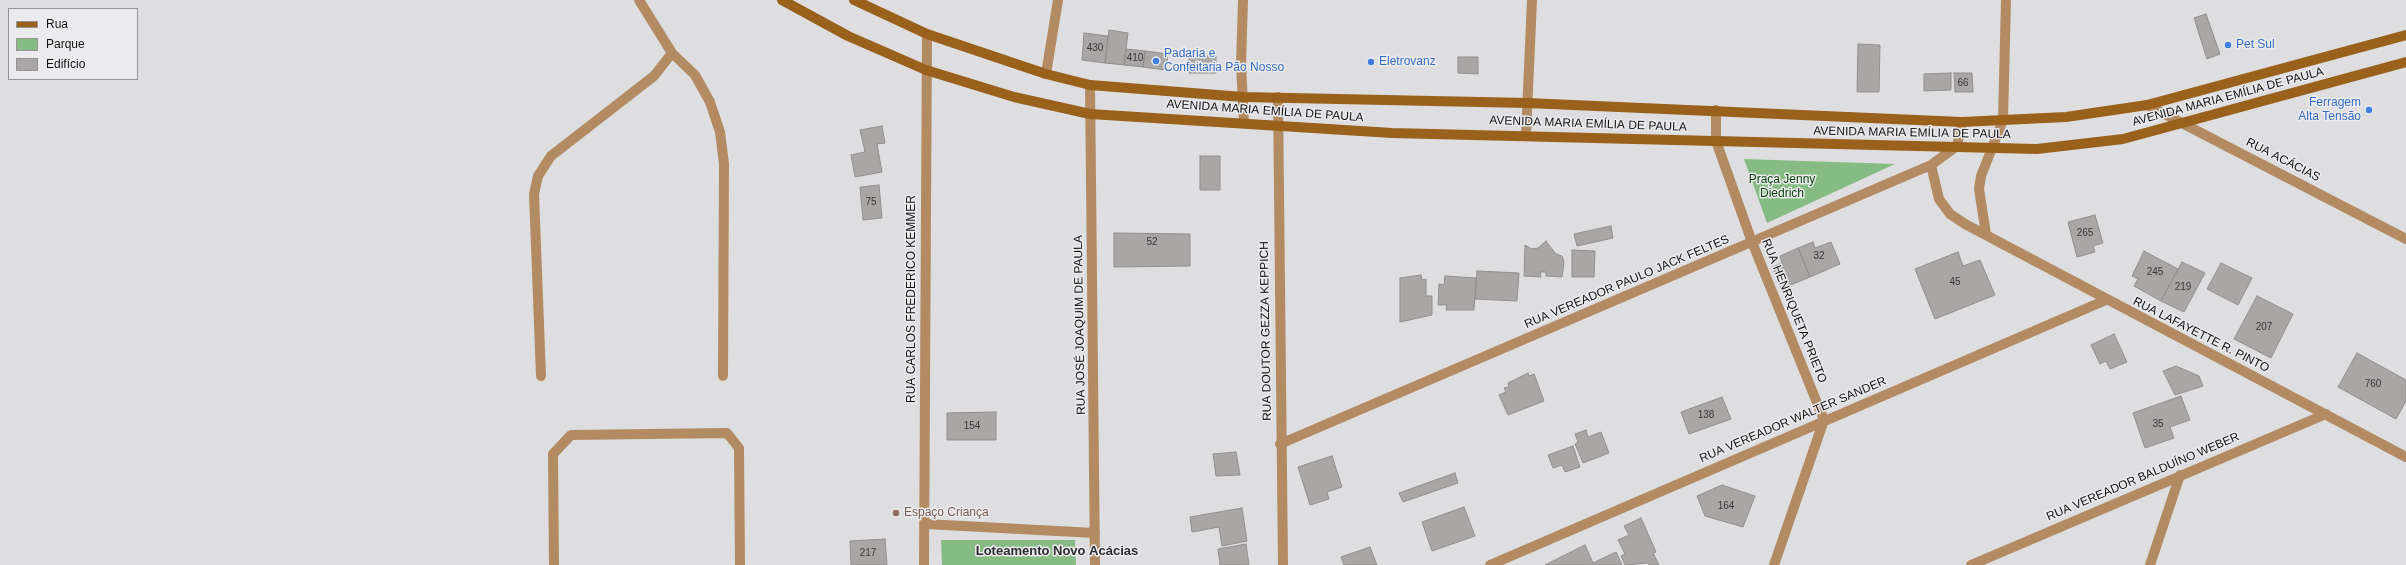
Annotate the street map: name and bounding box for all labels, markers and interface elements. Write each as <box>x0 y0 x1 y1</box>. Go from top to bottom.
legend <box>8 8 138 80</box>
text: Rua <box>46 17 68 31</box>
text: Parque <box>46 37 85 51</box>
place label: Pet Sul <box>2236 38 2275 52</box>
marker: Pet Sul <box>2223 40 2233 50</box>
house number: 430 <box>1087 42 1103 54</box>
place label: Padaria e Confeitaria Pão Nosso <box>1164 47 1284 75</box>
house number: 410 <box>1127 52 1143 64</box>
place label: Eletrovanz <box>1379 55 1436 69</box>
marker: Padaria e Confeitaria Pão Nosso <box>1151 56 1161 66</box>
text: Edifício <box>46 57 85 71</box>
marker: Eletrovanz <box>1366 57 1376 67</box>
street label: AVENIDA MARIA EMÍLIA DE PAULA <box>2131 64 2325 130</box>
house number: 66 <box>1957 77 1969 89</box>
place label: Ferragem Alta Tensão <box>2298 96 2361 124</box>
street label: AVENIDA MARIA EMÍLIA DE PAULA <box>1166 97 1364 125</box>
marker: Ferragem Alta Tensão <box>2364 105 2374 115</box>
street label: AVENIDA MARIA EMÍLIA DE PAULA <box>1489 113 1687 135</box>
street label: AVENIDA MARIA EMÍLIA DE PAULA <box>1813 124 2011 142</box>
street label: RUA ACÁCIAS <box>2243 135 2323 185</box>
park label: Praça Jenny Diedrich <box>1749 173 1815 201</box>
street label: RUA CARLOS FREDERICO KEMMER <box>905 195 919 403</box>
house number: 75 <box>865 196 877 208</box>
house number: 265 <box>2077 227 2093 239</box>
street label: RUA VEREADOR PAULO JACK FELTES <box>1522 232 1732 332</box>
street label: RUA JOSÉ JOAQUIM DE PAULA <box>1071 235 1089 415</box>
house number: 52 <box>1146 236 1158 248</box>
street label: RUA HENRIQUETA PRIETO <box>1758 237 1830 385</box>
street label: RUA DOUTOR GEZZA KEPPICH <box>1257 241 1275 421</box>
house number: 32 <box>1813 250 1825 262</box>
house number: 245 <box>2147 266 2163 278</box>
house number: 45 <box>1949 276 1961 288</box>
house number: 219 <box>2175 281 2191 293</box>
street label: RUA LAFAYETTE R. PINTO <box>2130 294 2272 376</box>
house number: 207 <box>2256 321 2272 333</box>
street label: RUA VEREADOR WALTER SANDER <box>1698 374 1888 466</box>
house number: 760 <box>2365 378 2381 390</box>
house number: 138 <box>1698 409 1714 421</box>
house number: 35 <box>2152 418 2164 430</box>
house number: 154 <box>964 420 980 432</box>
street label: RUA VEREADOR BALDUÍNO WEBER <box>2044 430 2242 524</box>
house number: 164 <box>1718 500 1734 512</box>
place label: Espaço Criança <box>904 506 989 520</box>
marker: Espaço Criança <box>891 508 901 518</box>
district label: Loteamento Novo Acácias <box>976 543 1138 559</box>
house number: 217 <box>860 547 876 559</box>

